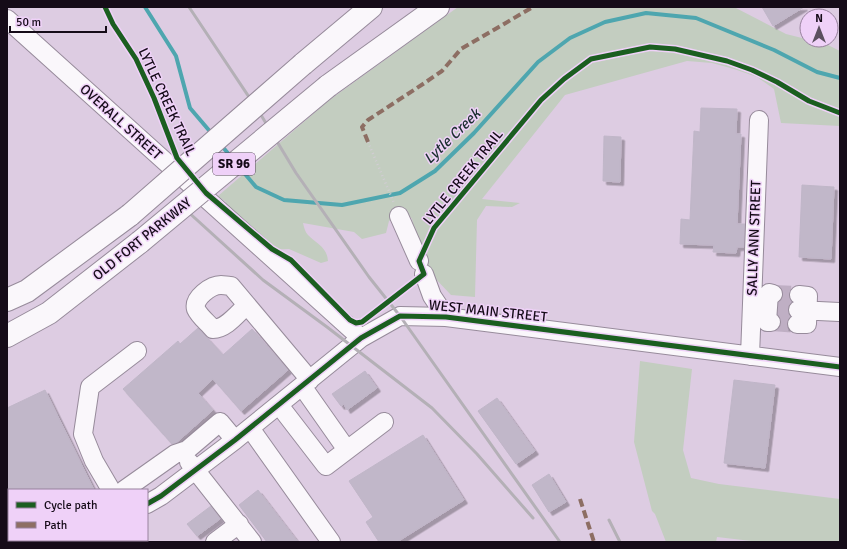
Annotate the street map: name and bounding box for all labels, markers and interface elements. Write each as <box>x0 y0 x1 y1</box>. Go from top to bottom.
scale bar <box>10 8 106 34</box>
north arrow <box>799 8 839 48</box>
text: N <box>815 12 823 25</box>
text: 50 m <box>16 15 41 30</box>
street label: LYTLE CREEK TRAIL <box>135 45 199 159</box>
street label: OVERALL STREET <box>76 81 166 163</box>
water label: Lytle Creek <box>420 104 485 167</box>
street label: LYTLE CREEK TRAIL <box>419 126 507 228</box>
road number: SR 96 <box>213 153 255 175</box>
street label: SALLY ANN STREET <box>743 180 765 296</box>
street label: OLD FORT PARKWAY <box>89 194 195 284</box>
street label: WEST MAIN STREET <box>428 296 548 326</box>
legend <box>8 489 148 541</box>
text: Cycle path <box>44 498 97 513</box>
text: Path <box>44 518 67 533</box>

